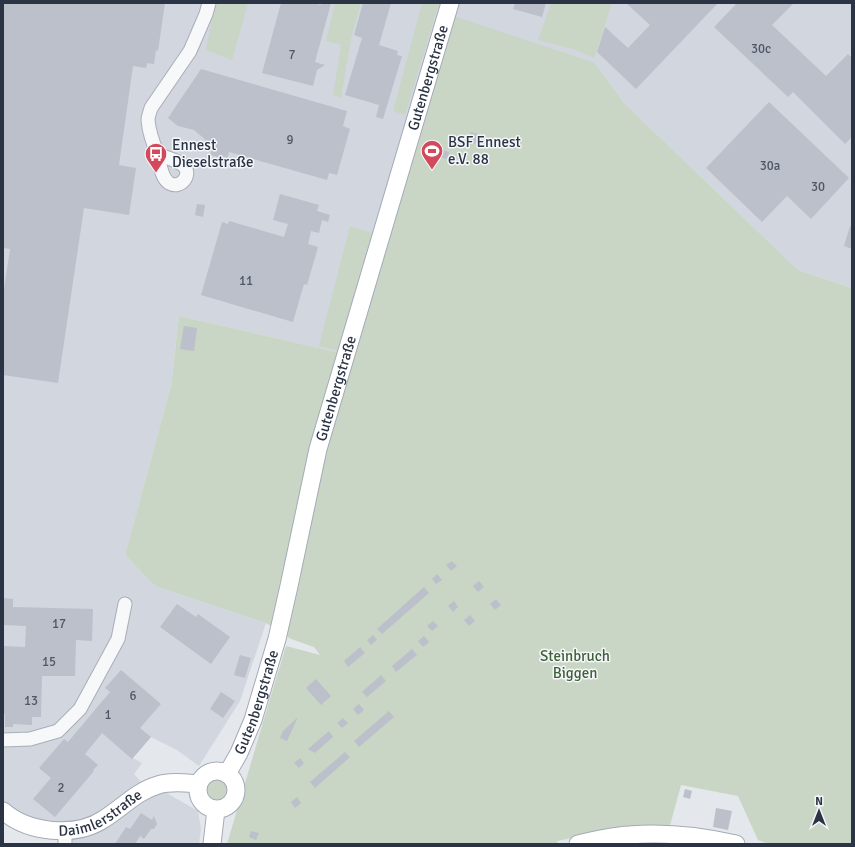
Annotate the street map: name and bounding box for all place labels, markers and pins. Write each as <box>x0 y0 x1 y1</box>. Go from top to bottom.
place label: BSF Ennest e.V. 88 <box>448 133 521 168</box>
place label: Ennest Dieselstraße <box>172 136 254 171</box>
sports icon: BSF Ennest e.V. 88 <box>419 138 445 171</box>
bus stop icon: Ennest Dieselstraße <box>143 141 169 174</box>

